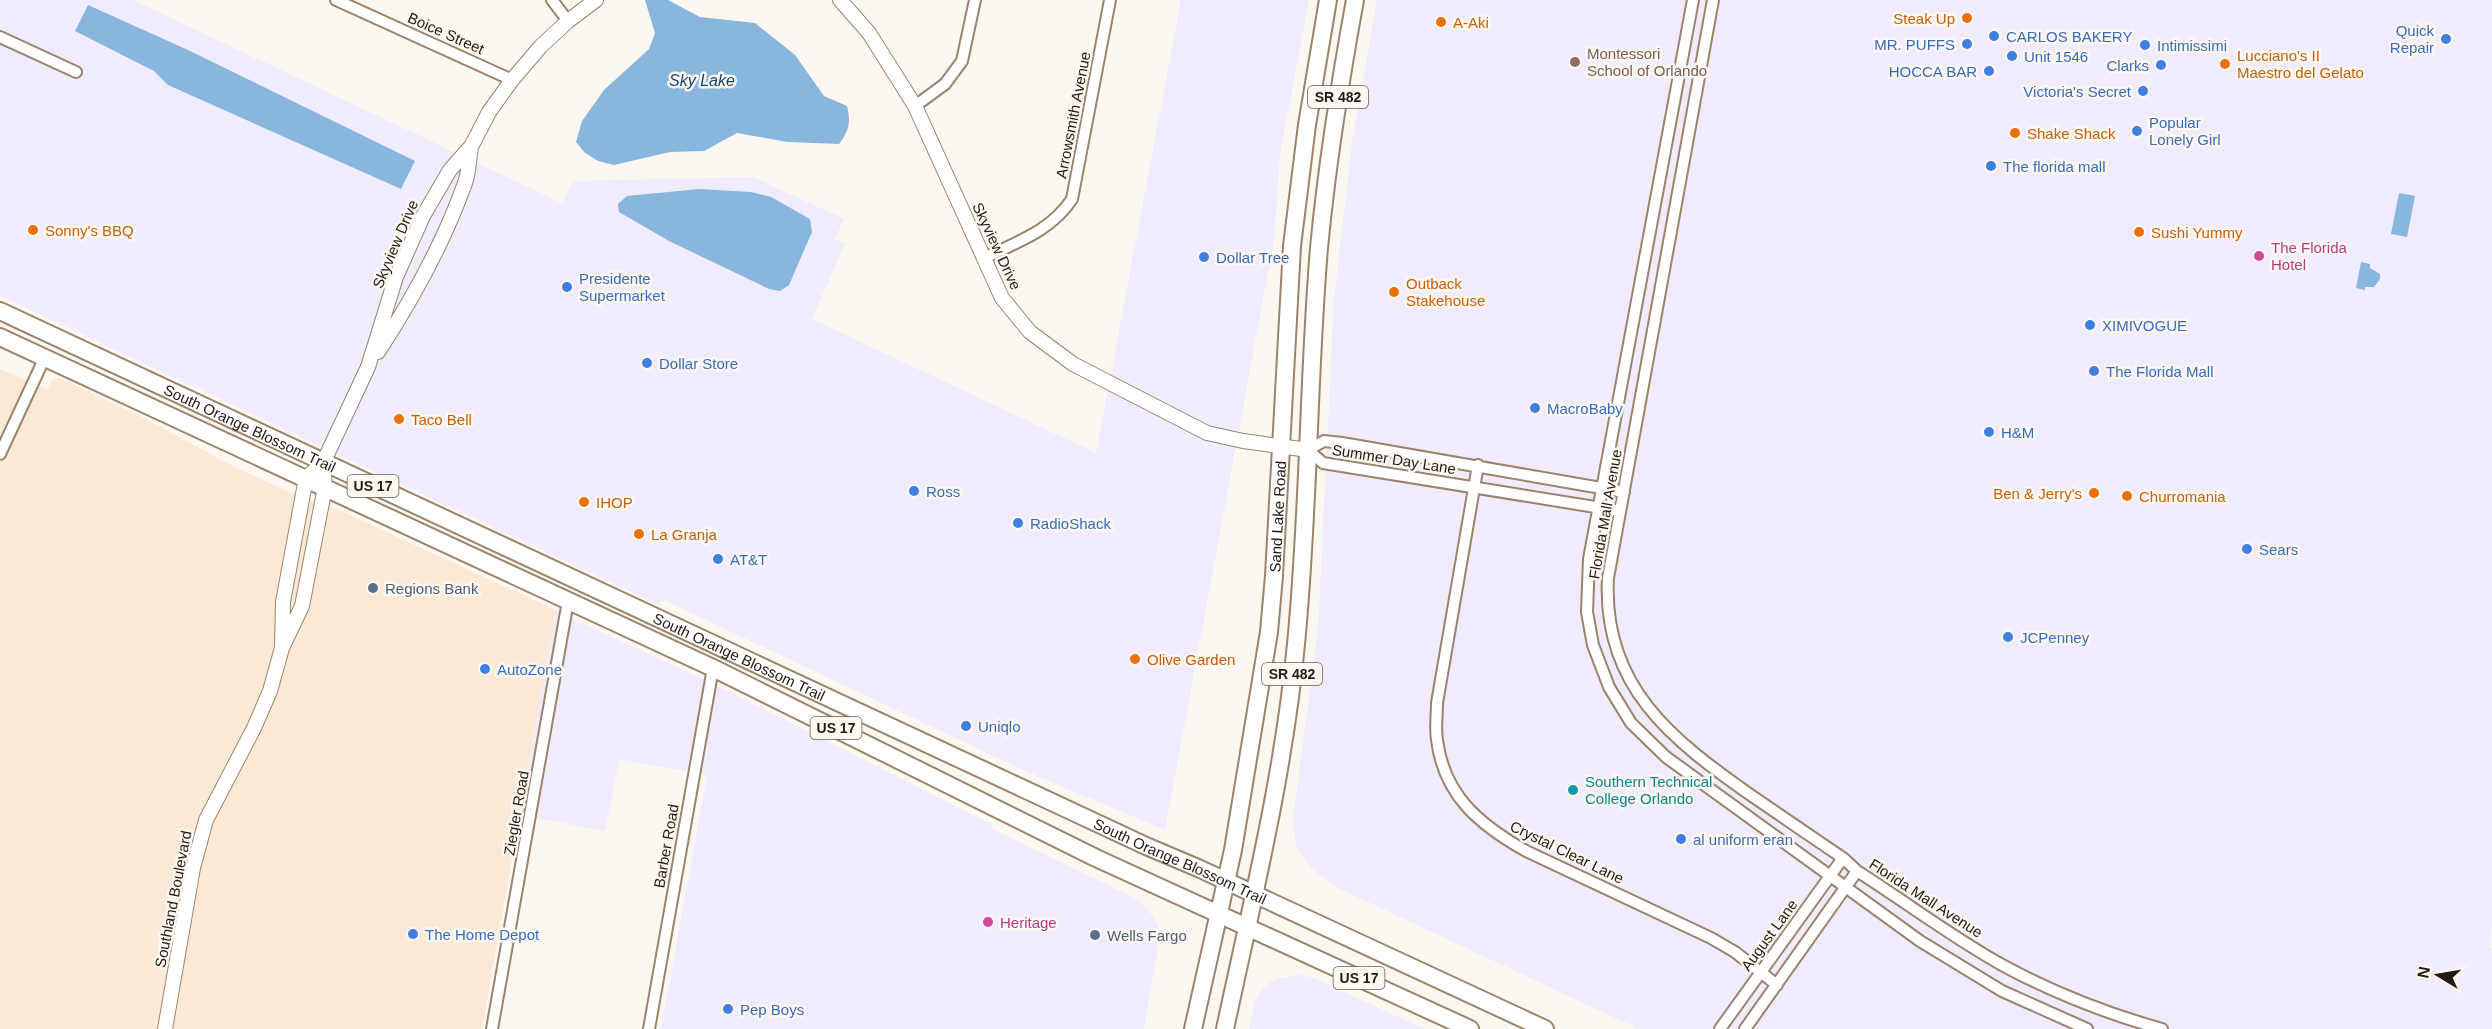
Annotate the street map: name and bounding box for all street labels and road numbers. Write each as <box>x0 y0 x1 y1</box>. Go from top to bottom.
street label: Boice Street <box>405 9 488 58</box>
street label: Arrowsmith Avenue <box>1052 50 1094 180</box>
road number: SR 482 <box>1308 86 1368 108</box>
street label: Skyview Drive <box>369 197 421 291</box>
street label: Skyview Drive <box>969 200 1025 292</box>
street label: South Orange Blossom Trail <box>161 380 339 475</box>
street label: Summer Day Lane <box>1331 441 1457 477</box>
street label: Florida Mall Avenue <box>1585 448 1625 580</box>
street label: Sand Lake Road <box>1266 460 1289 573</box>
road number: US 17 <box>348 475 398 497</box>
street label: South Orange Blossom Trail <box>651 609 828 704</box>
road number: SR 482 <box>1262 663 1322 685</box>
road number: US 17 <box>810 717 862 739</box>
street label: Ziegler Road <box>500 769 532 857</box>
street label: Barber Road <box>650 803 682 889</box>
street label: South Orange Blossom Trail <box>1091 814 1269 907</box>
street label: Crystal Clear Lane <box>1507 817 1627 887</box>
street label: Southland Boulevard <box>151 829 195 969</box>
street label: Florida Mall Avenue <box>1866 855 1986 941</box>
street label: August Lane <box>1737 896 1801 974</box>
road number: US 17 <box>1334 967 1384 989</box>

